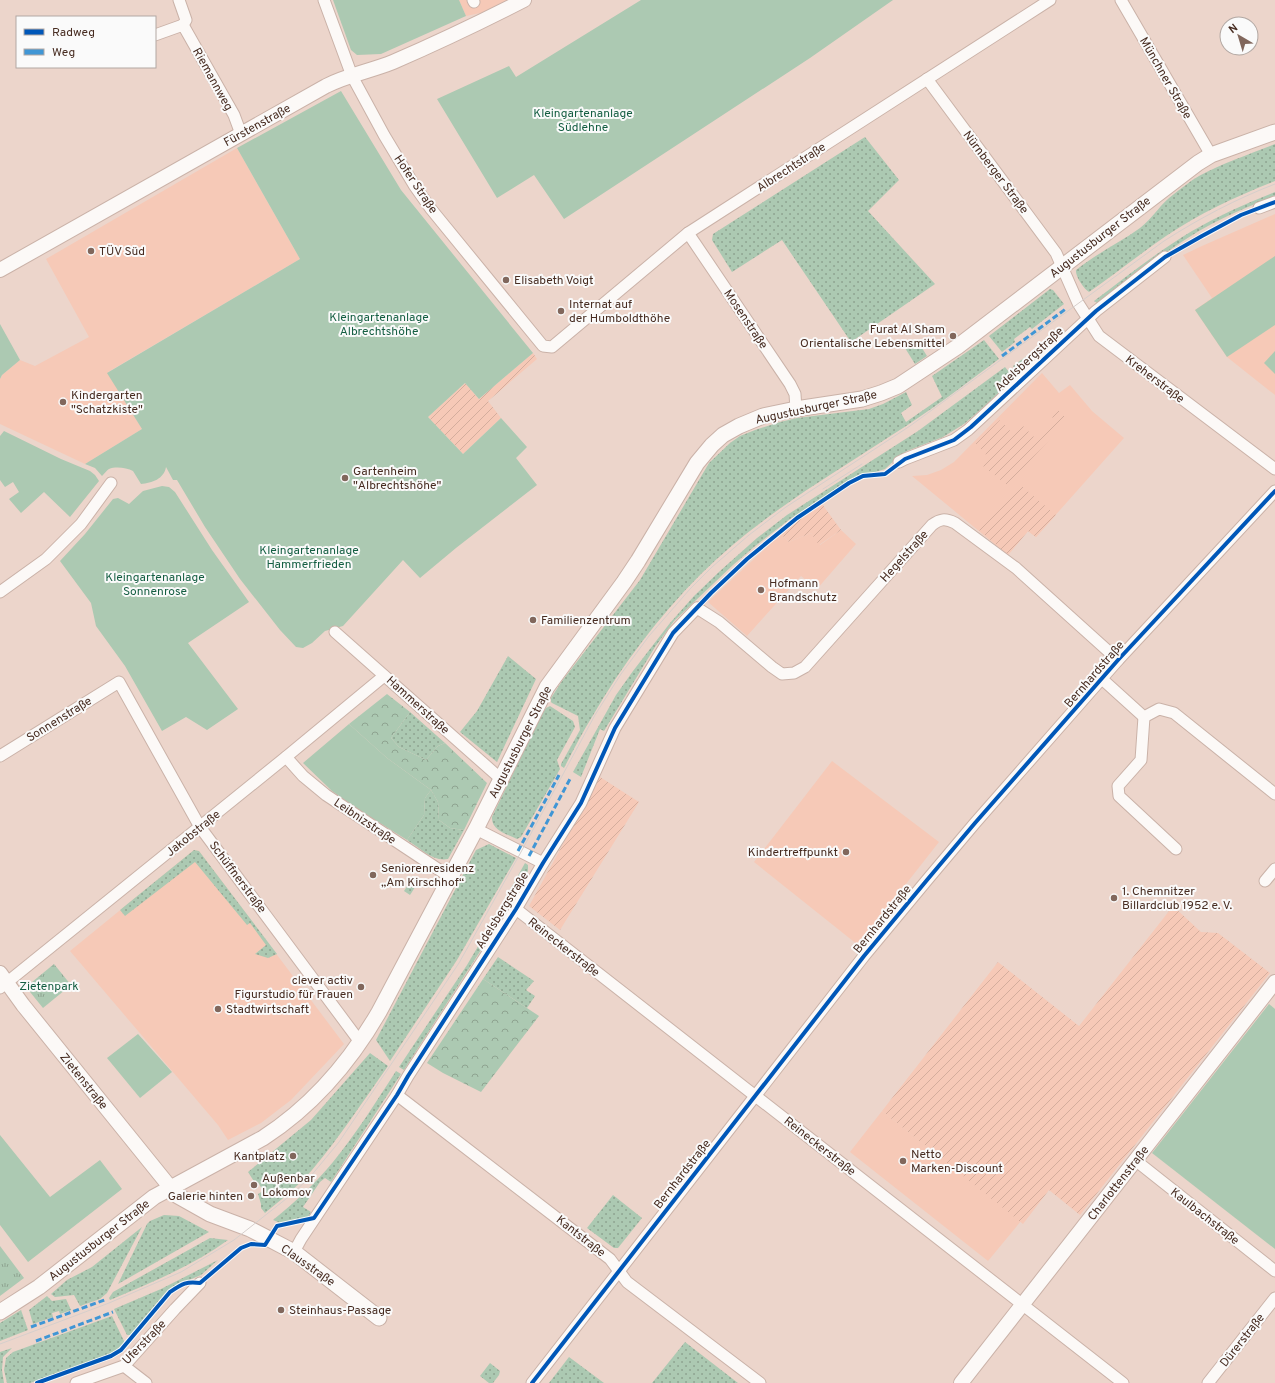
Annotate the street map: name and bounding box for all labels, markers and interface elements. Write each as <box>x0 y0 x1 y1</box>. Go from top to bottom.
legend <box>16 16 156 68</box>
north arrow <box>1219 16 1259 56</box>
text: N <box>1226 21 1241 37</box>
text: Radweg <box>52 25 95 41</box>
street label: Münchner Straße <box>1135 35 1195 122</box>
text: Weg <box>52 45 75 61</box>
street label: Riemannweg <box>188 45 236 114</box>
street label: Fürstenstraße <box>221 101 294 151</box>
park label: Kleingartenanlage Südlehne <box>533 106 633 136</box>
street label: Nürnberger Straße <box>959 128 1032 217</box>
street label: Albrechtstraße <box>754 140 829 196</box>
street label: Hofer Straße <box>390 152 441 217</box>
street label: Augustusburger Straße <box>1047 193 1154 282</box>
place label: TÜV Süd <box>99 244 145 260</box>
marker: TÜV Süd <box>86 246 96 256</box>
place label: Elisabeth Voigt <box>514 273 594 289</box>
marker: Elisabeth Voigt <box>501 275 511 285</box>
street label: Mosenstraße <box>719 287 771 352</box>
place label: Internat auf der Humboldthöhe <box>569 297 670 327</box>
marker: Internat auf der Humboldthöhe <box>556 306 566 316</box>
park label: Kleingartenanlage Albrechtshöhe <box>329 310 429 340</box>
place label: Furat Al Sham Orientalische Lebensmittel <box>800 322 945 352</box>
street label: Adelsbergstraße <box>992 324 1067 396</box>
marker: Furat Al Sham Orientalische Lebensmittel <box>948 331 958 341</box>
street label: Kreherstraße <box>1122 352 1187 407</box>
street label: Augustusburger Straße <box>754 387 879 429</box>
place label: Kindergarten "Schatzkiste" <box>71 388 143 418</box>
marker: Kindergarten "Schatzkiste" <box>58 397 68 407</box>
place label: Gartenheim "Albrechtshöhe" <box>353 464 442 494</box>
marker: Gartenheim "Albrechtshöhe" <box>340 473 350 483</box>
street label: Hegelstraße <box>877 527 932 586</box>
park label: Kleingartenanlage Hammerfrieden <box>259 543 359 573</box>
park label: Kleingartenanlage Sonnenrose <box>105 570 205 600</box>
place label: Hofmann Brandschutz <box>769 576 837 606</box>
marker: Hofmann Brandschutz <box>756 585 766 595</box>
place label: Familienzentrum <box>541 613 631 629</box>
marker: Familienzentrum <box>528 615 538 625</box>
street label: Bernhardstraße <box>1061 638 1128 711</box>
street label: Hammerstraße <box>382 673 452 738</box>
street label: Augustusburger Straße <box>486 684 556 801</box>
street label: Sonnenstraße <box>24 693 95 746</box>
street label: Leibnizstraße <box>330 795 399 849</box>
street label: Jakobstraße <box>163 807 224 861</box>
street label: Schüffnerstraße <box>205 838 269 917</box>
place label: Kindertreffpunkt <box>748 845 838 861</box>
marker: Kindertreffpunkt <box>841 847 851 857</box>
place label: Seniorenresidenz „Am Kirschhof“ <box>381 861 474 891</box>
street label: Adelsbergstraße <box>473 869 533 952</box>
marker: Seniorenresidenz „Am Kirschhof“ <box>368 870 378 880</box>
street label: Bernhardstraße <box>850 882 915 957</box>
place label: 1. Chemnitzer Billardclub 1952 e. V. <box>1122 884 1233 914</box>
marker: 1. Chemnitzer Billardclub 1952 e. V. <box>1109 893 1119 903</box>
street label: Reineckerstraße <box>524 915 603 981</box>
place label: clever activ Figurstudio für Frauen <box>234 973 353 1003</box>
park label: Zietenpark <box>19 979 79 995</box>
marker: clever activ Figurstudio für Frauen <box>356 982 366 992</box>
place label: Stadtwirtschaft <box>226 1002 309 1018</box>
marker: Stadtwirtschaft <box>213 1004 223 1014</box>
street label: Zietenstraße <box>56 1050 111 1113</box>
street label: Reineckerstraße <box>780 1114 859 1180</box>
street label: Bernhardstraße <box>651 1137 715 1213</box>
street label: Charlottenstraße <box>1085 1143 1153 1224</box>
place label: Netto Marken-Discount <box>911 1147 1003 1177</box>
place label: Kantplatz <box>234 1149 285 1165</box>
marker: Kantplatz <box>288 1151 298 1161</box>
marker: Netto Marken-Discount <box>898 1156 908 1166</box>
place label: Außenbar Lokomov <box>262 1171 315 1201</box>
marker: Außenbar Lokomov <box>249 1180 259 1190</box>
street label: Kaulbachstraße <box>1167 1185 1242 1249</box>
place label: Galerie hinten <box>168 1189 243 1205</box>
marker: Galerie hinten <box>246 1191 256 1201</box>
street label: Augustusburger Straße <box>46 1196 153 1285</box>
street label: Kantstraße <box>552 1212 608 1261</box>
street label: Clausstraße <box>277 1241 338 1290</box>
place label: Steinhaus-Passage <box>289 1303 391 1319</box>
marker: Steinhaus-Passage <box>276 1305 286 1315</box>
street label: Dürerstraße <box>1217 1311 1269 1371</box>
street label: Uferstraße <box>119 1317 170 1369</box>

